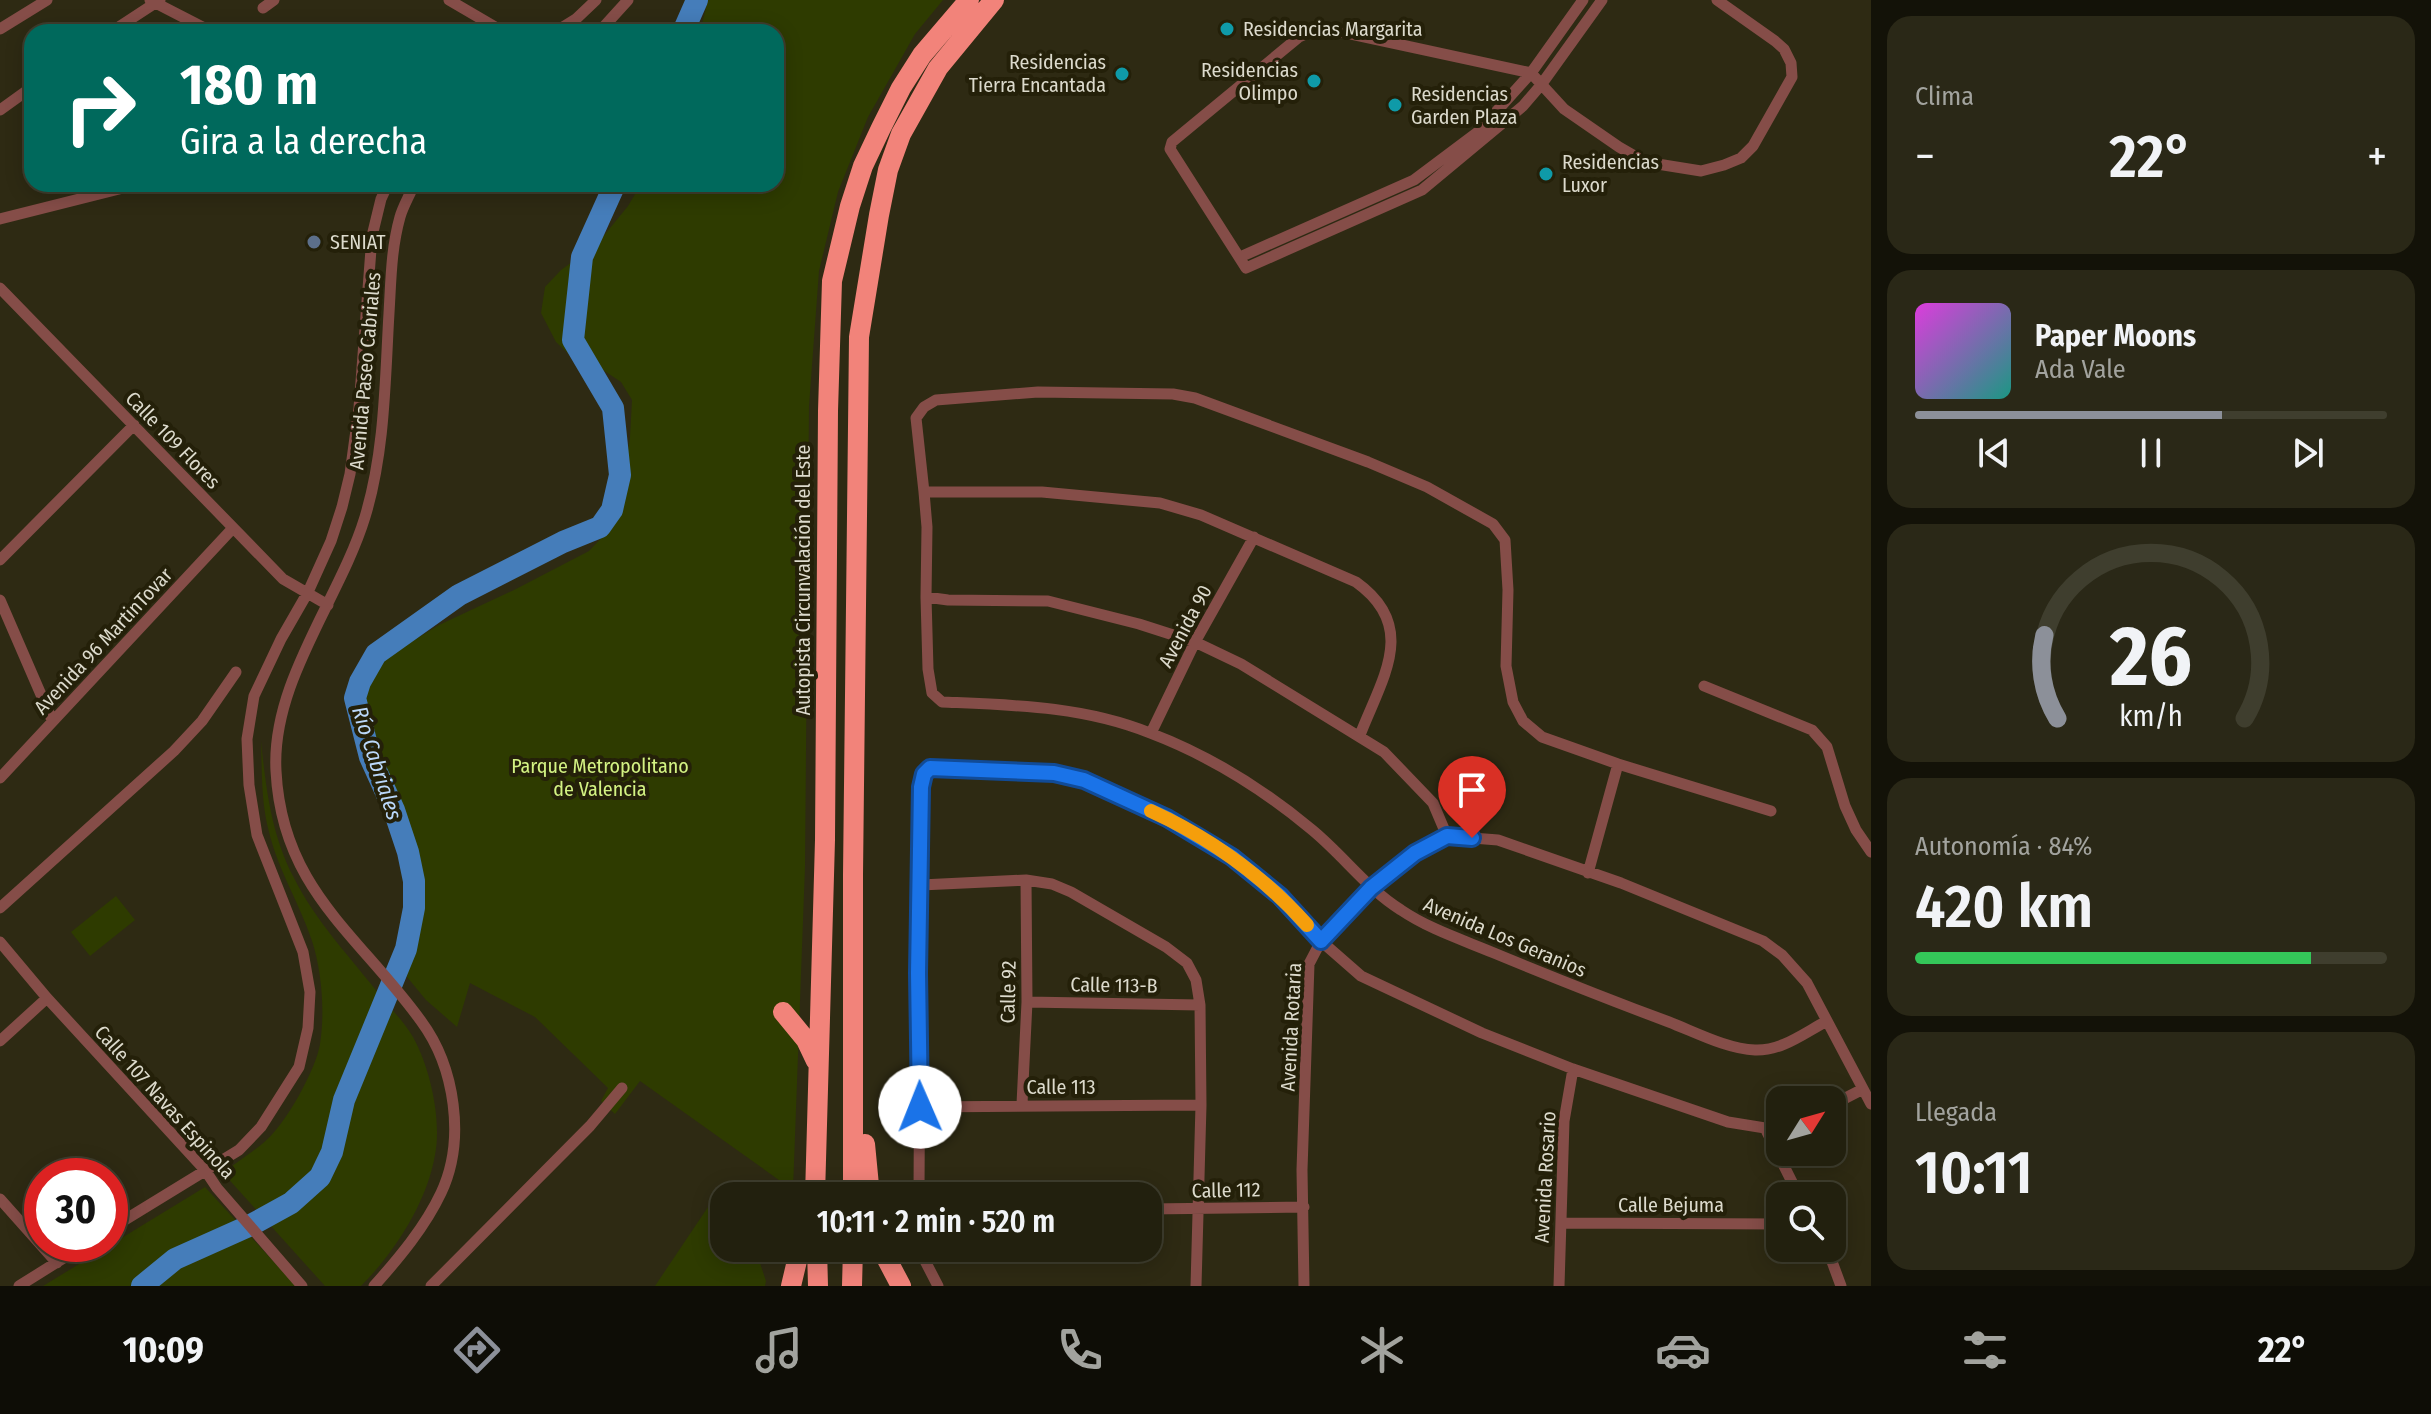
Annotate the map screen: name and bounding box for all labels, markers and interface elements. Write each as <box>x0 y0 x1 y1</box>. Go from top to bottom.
place label: Residencias Margarita <box>1243 17 1422 41</box>
marker: Residencias Margarita <box>1218 20 1236 38</box>
place label: Residencias Tierra Encantada <box>969 50 1106 97</box>
text: 180 m <box>180 52 318 119</box>
icon: right <box>48 56 152 160</box>
place label: Residencias Olimpo <box>1201 58 1298 105</box>
marker: Residencias Tierra Encantada <box>1113 65 1131 83</box>
marker: Residencias Olimpo <box>1305 72 1323 90</box>
text: Clima <box>1915 81 1974 112</box>
place label: Residencias Garden Plaza <box>1411 82 1517 129</box>
marker: Residencias Garden Plaza <box>1386 96 1404 114</box>
text: Gira a la derecha <box>180 120 427 164</box>
text: 22° <box>2109 121 2193 193</box>
text: − <box>1915 130 1935 183</box>
text: + <box>2367 130 2387 183</box>
place label: Residencias Luxor <box>1562 150 1659 197</box>
marker: Residencias Luxor <box>1537 165 1555 183</box>
place label: SENIAT <box>330 230 386 254</box>
marker: SENIAT <box>305 233 323 251</box>
street label: Avenida Paseo Cabriales <box>344 271 386 471</box>
text: Paper Moons <box>2035 318 2196 354</box>
text: Ada Vale <box>2035 354 2126 385</box>
street label: Calle 109 Flores <box>121 386 225 494</box>
icon: previous <box>1972 431 2016 475</box>
icon: pause <box>2129 431 2173 475</box>
icon: next <box>2286 431 2330 475</box>
street label: Autopista Circunvalación del Este <box>791 445 815 715</box>
street label: Avenida 96 MartinTovar <box>29 563 177 719</box>
street label: Avenida 90 <box>1153 581 1217 671</box>
text: 26 <box>2109 607 2192 707</box>
text: km/h <box>2119 699 2183 734</box>
water label: Río Cabriales <box>346 703 408 823</box>
park label: Parque Metropolitano de Valencia <box>511 754 689 801</box>
pin <box>1438 756 1506 838</box>
icon: arrive <box>1450 768 1494 812</box>
text: Autonomía · 84% <box>1915 831 2092 862</box>
text: 420 km <box>1915 871 2093 943</box>
street label: Avenida Los Geranios <box>1420 892 1590 982</box>
street label: Calle 92 <box>995 960 1021 1024</box>
street label: Avenida Rotaria <box>1276 962 1306 1092</box>
street label: Calle 113-B <box>1070 972 1158 998</box>
street label: Calle 107 Navas Espinola <box>90 1020 240 1184</box>
position arrow <box>878 1065 962 1149</box>
street label: Calle 113 <box>1027 1075 1095 1099</box>
north arrow <box>1766 1086 1846 1166</box>
map controls <box>1766 1086 1846 1262</box>
text: Llegada <box>1915 1097 1997 1128</box>
street label: Avenida Rosario <box>1530 1111 1560 1243</box>
text: 10:11 <box>1915 1137 2033 1209</box>
speed limit sign: 30 <box>24 1158 128 1262</box>
street label: Calle 112 <box>1191 1177 1261 1203</box>
button: search <box>1766 1182 1846 1262</box>
street label: Calle Bejuma <box>1618 1193 1724 1217</box>
text: 10:11 · 2 min · 520 m <box>817 1204 1055 1240</box>
icon: directions <box>449 1322 505 1378</box>
icon: music <box>751 1322 807 1378</box>
icon: phone <box>1052 1322 1108 1378</box>
icon: climate <box>1354 1322 1410 1378</box>
icon: car <box>1655 1322 1711 1378</box>
icon: filters <box>1957 1322 2013 1378</box>
text: 10:09 <box>123 1328 204 1372</box>
text: 22° <box>2258 1328 2308 1372</box>

